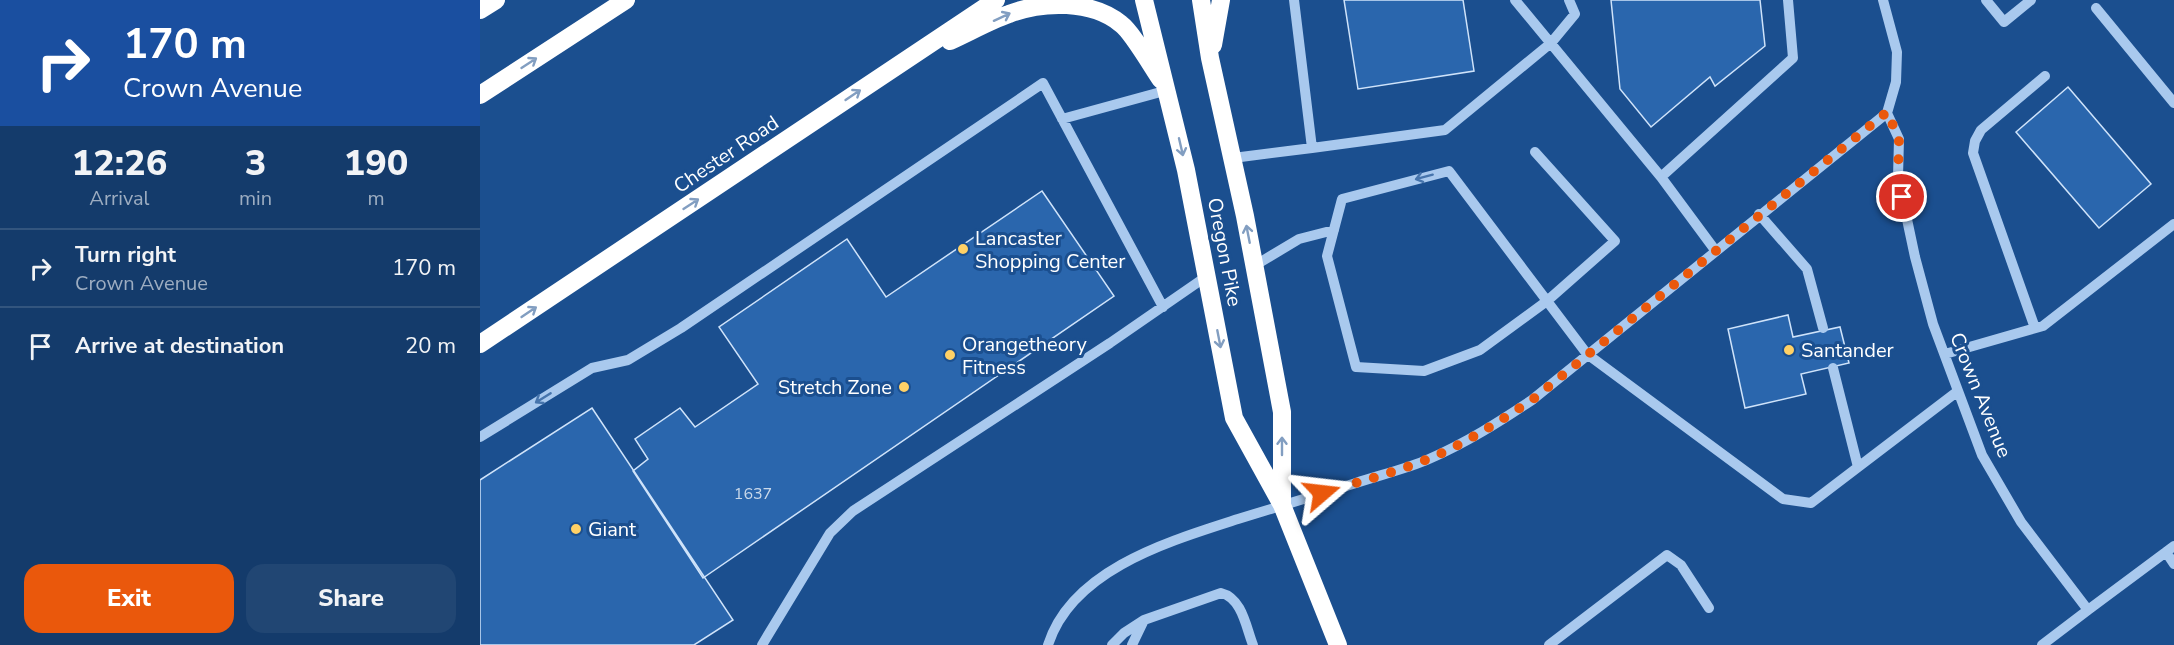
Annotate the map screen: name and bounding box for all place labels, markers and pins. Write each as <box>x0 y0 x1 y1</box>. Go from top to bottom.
pin <box>1876 171 1927 222</box>
place label: Lancaster Shopping Center <box>975 225 1125 275</box>
marker: Lancaster Shopping Center <box>956 242 970 256</box>
place label: Orangetheory Fitness <box>962 331 1088 381</box>
place label: Santander <box>1801 337 1894 364</box>
marker: Santander <box>1782 343 1796 357</box>
marker: Orangetheory Fitness <box>943 348 957 362</box>
place label: Stretch Zone <box>778 374 892 401</box>
marker: Stretch Zone <box>897 380 911 394</box>
place label: Giant <box>588 516 637 543</box>
marker: Giant <box>569 522 583 536</box>

